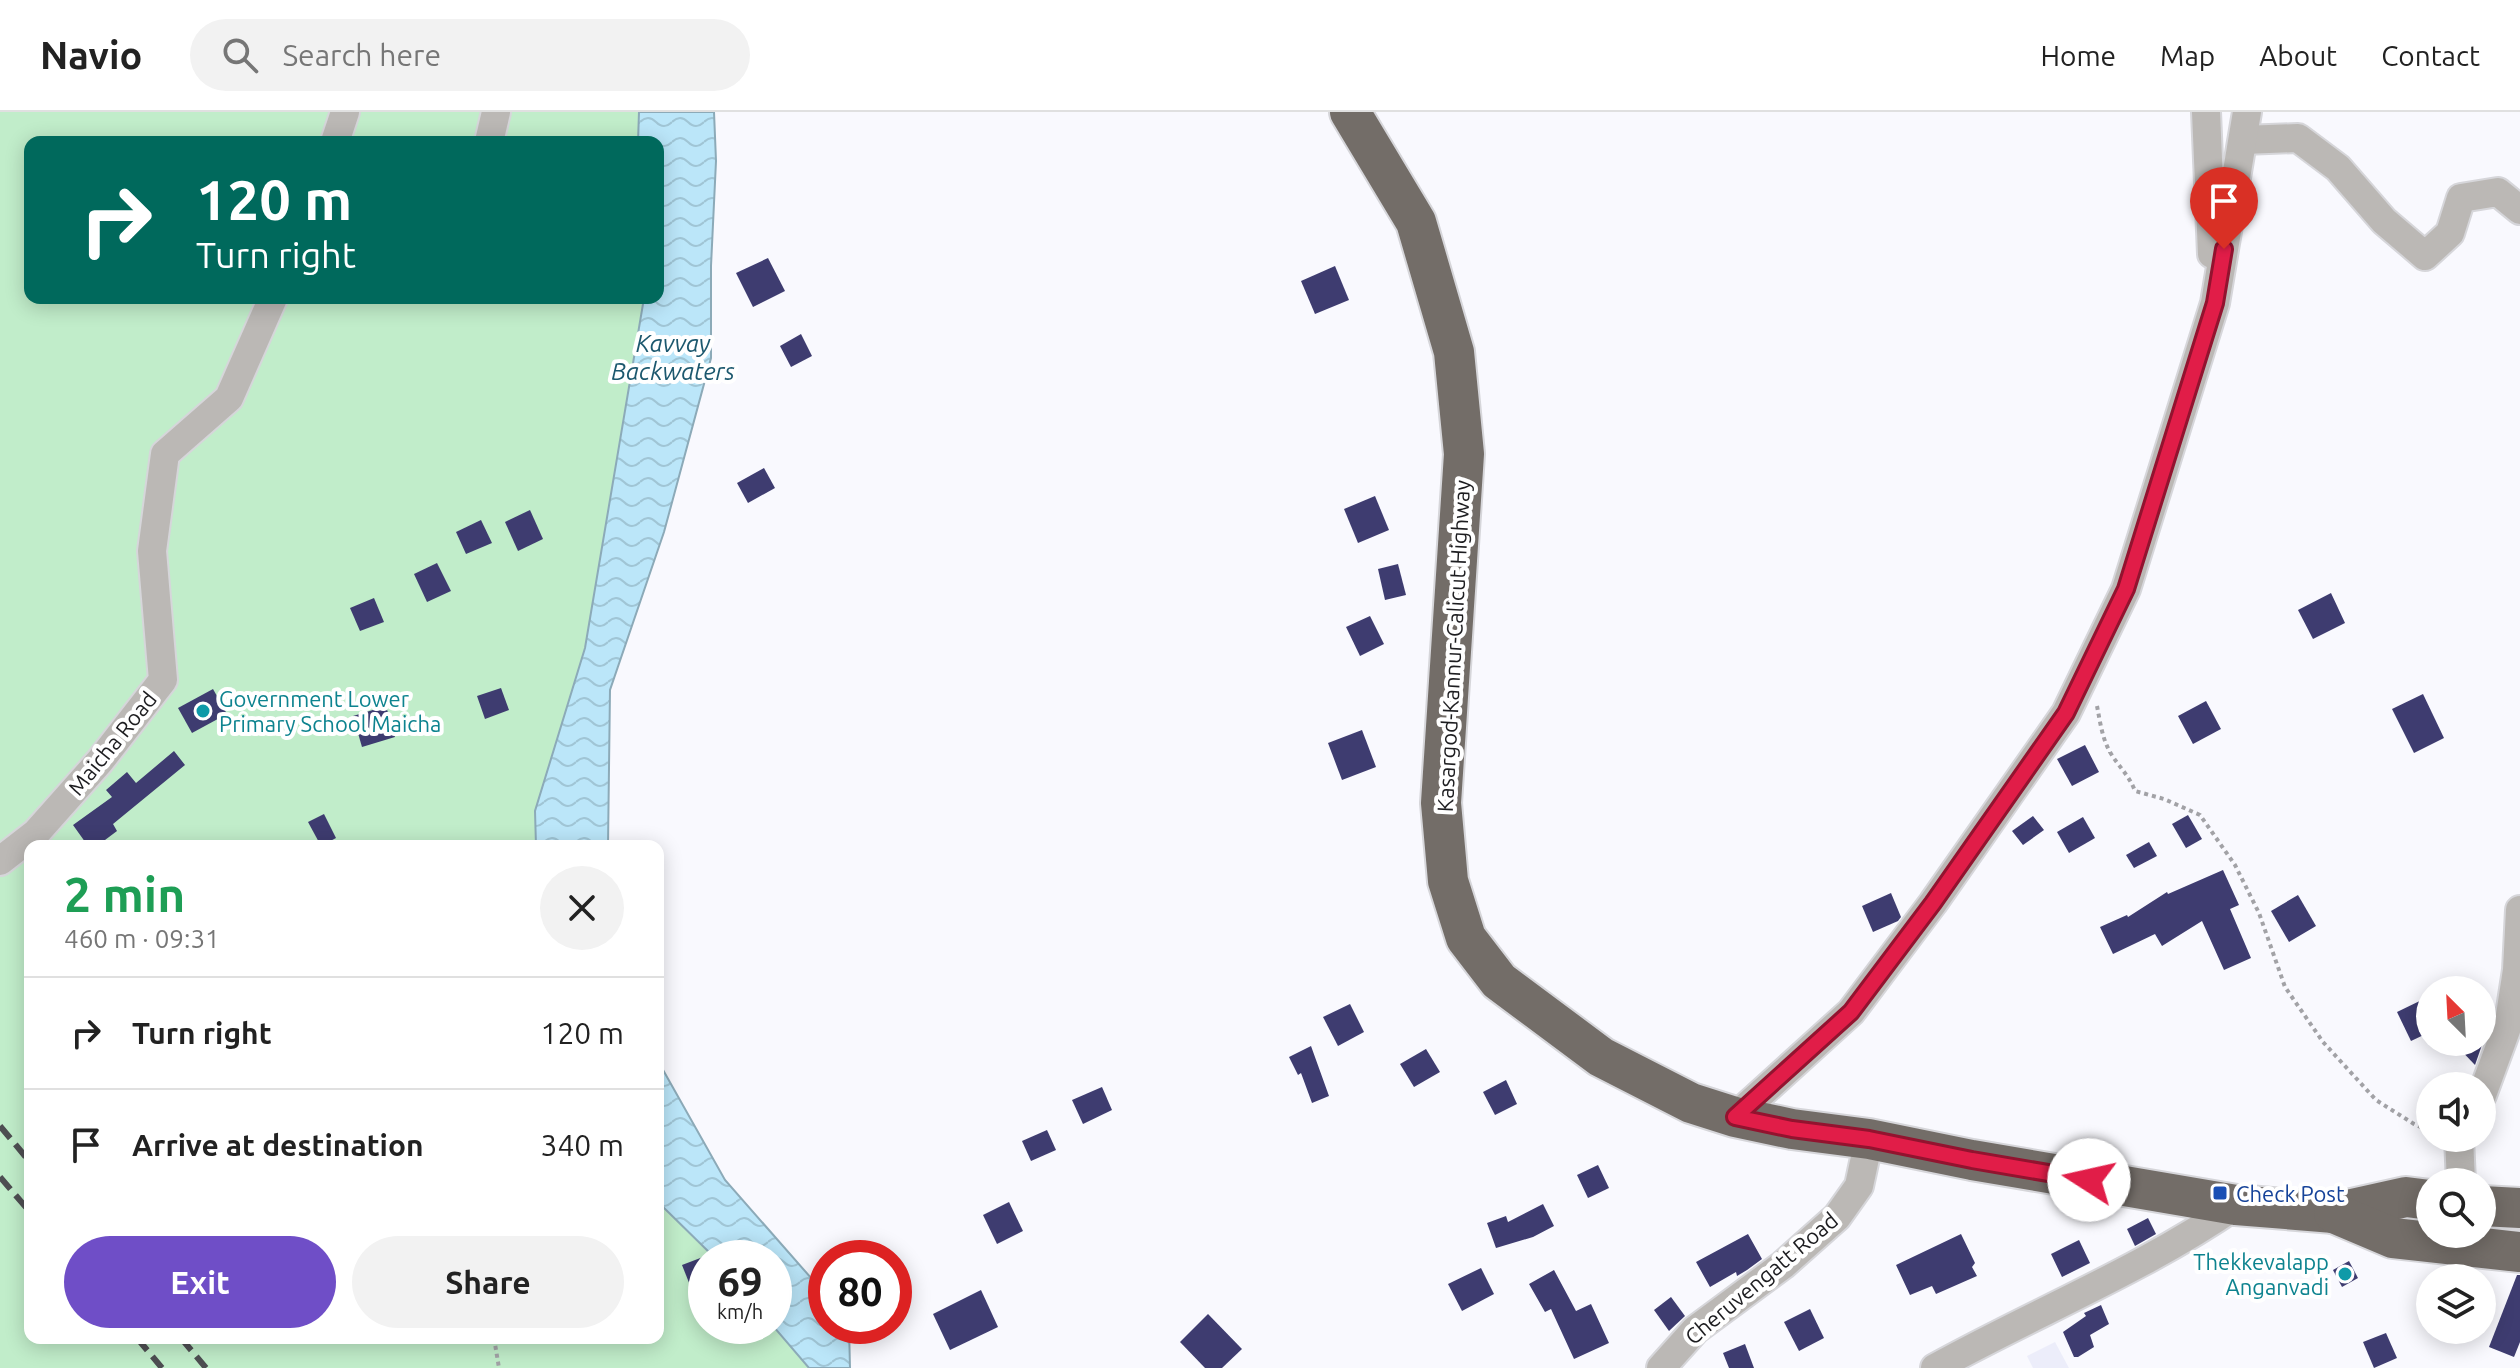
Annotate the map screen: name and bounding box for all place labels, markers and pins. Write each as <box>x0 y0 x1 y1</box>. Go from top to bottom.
pin <box>2190 167 2258 249</box>
place label: Government Lower Primary School Maicha <box>219 686 441 736</box>
marker: Government Lower Primary School Maicha <box>194 702 212 720</box>
place label: Check Post <box>2236 1181 2345 1206</box>
marker: Check Post <box>2211 1184 2229 1202</box>
place label: Thekkevalapp Anganvadi <box>2193 1249 2329 1299</box>
marker: Thekkevalapp Anganvadi <box>2336 1265 2354 1283</box>

